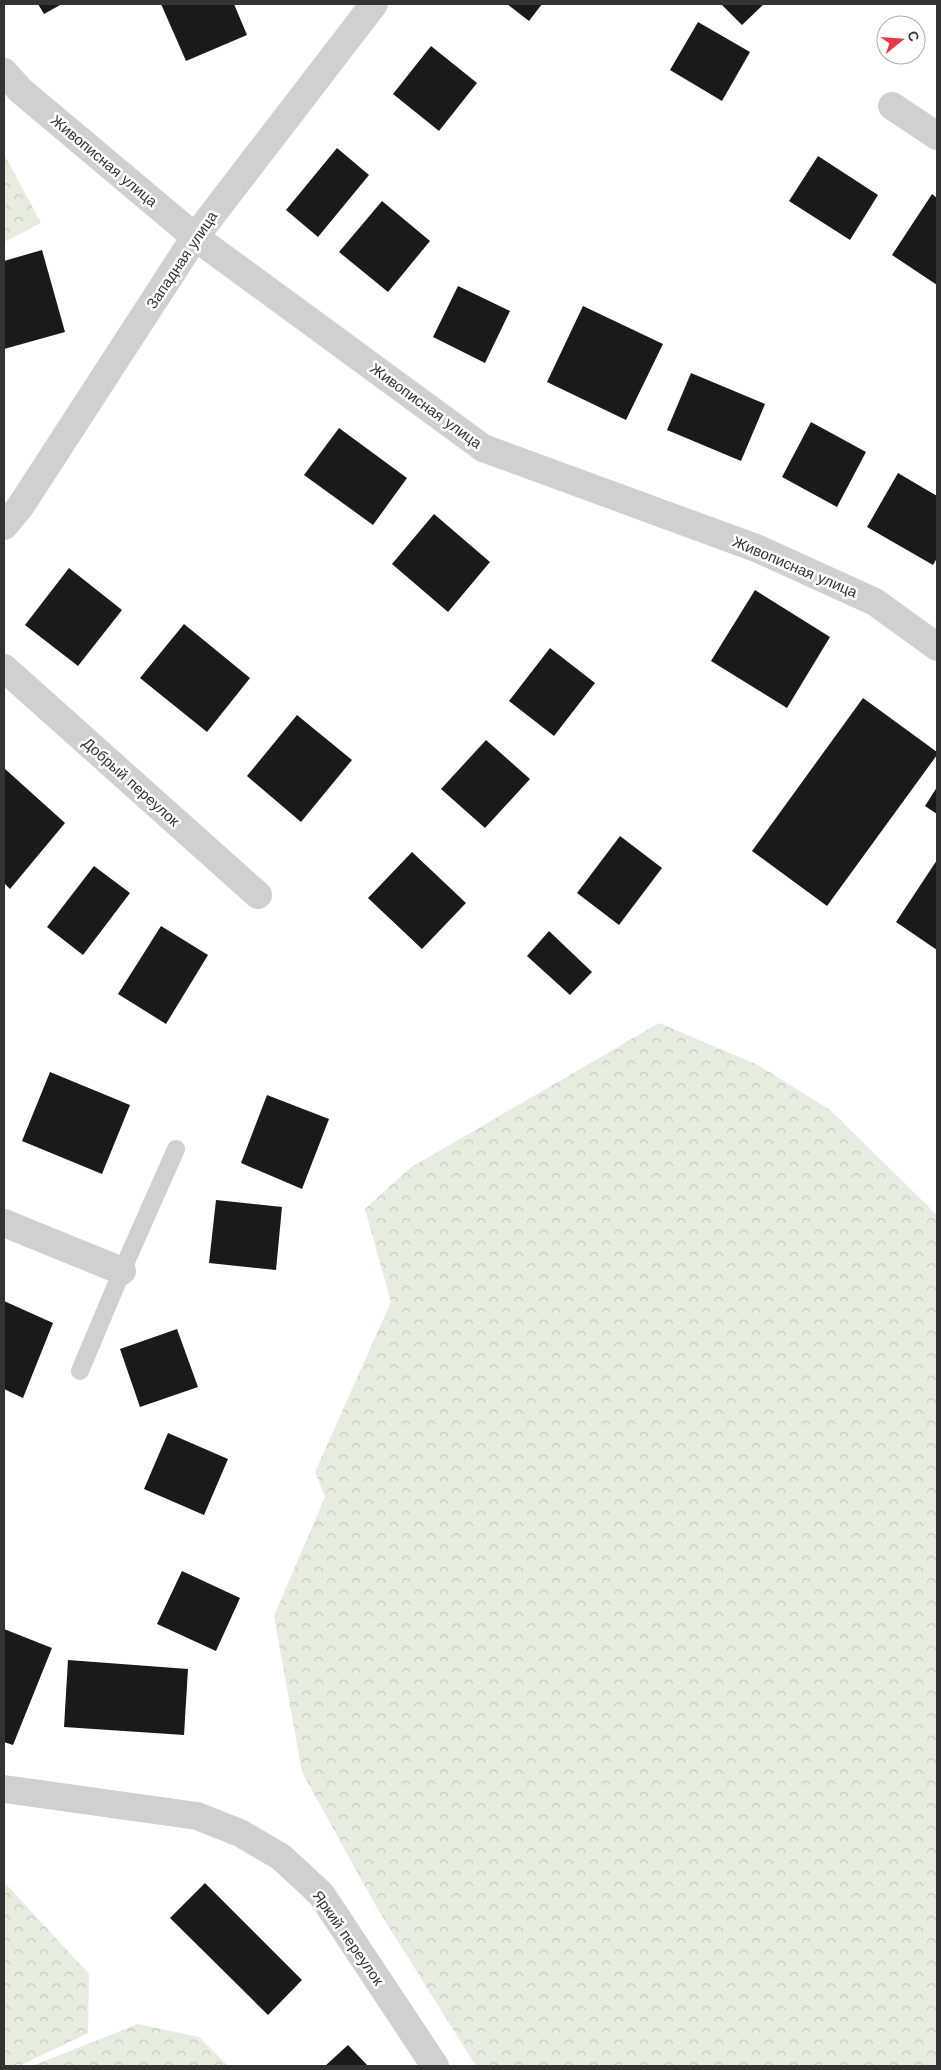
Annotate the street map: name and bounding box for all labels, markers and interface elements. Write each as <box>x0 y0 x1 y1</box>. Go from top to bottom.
north arrow <box>876 15 926 65</box>
text: С <box>904 29 923 43</box>
street label: Живописная улица <box>47 111 161 211</box>
street label: Западная улица <box>143 207 222 312</box>
street label: Живописная улица <box>367 359 486 453</box>
street label: Живописная улица <box>730 533 861 602</box>
street label: Добрый переулок <box>79 734 183 830</box>
street label: Яркий переулок <box>309 1887 388 1989</box>

